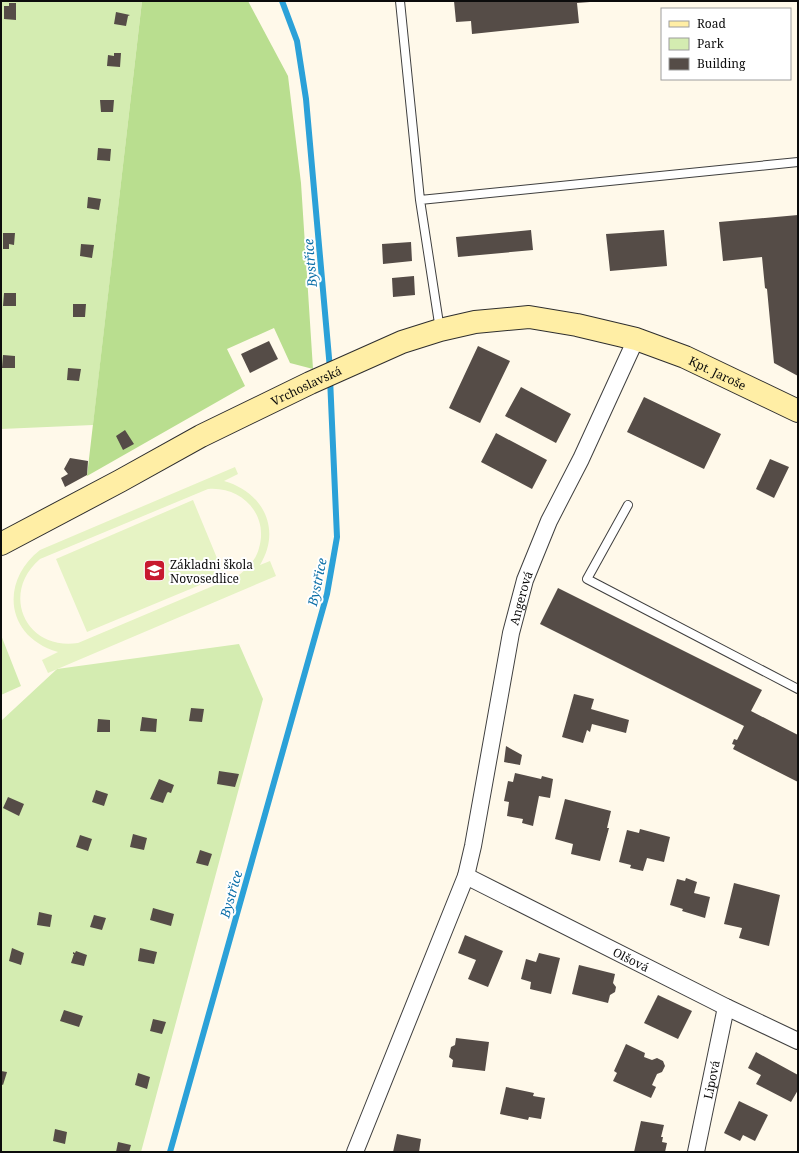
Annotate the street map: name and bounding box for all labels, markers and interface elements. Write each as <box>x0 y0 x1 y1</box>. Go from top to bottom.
legend <box>661 8 791 80</box>
text: Road <box>697 15 727 32</box>
text: Park <box>697 35 725 52</box>
text: Building <box>697 55 746 72</box>
water label: Bystřice <box>299 237 321 289</box>
street label: Kpt. Jaroše <box>686 352 749 394</box>
street label: Vrchoslavská <box>268 361 344 409</box>
place label: Základni škola Novosedlice <box>170 556 253 587</box>
water label: Bystřice <box>303 556 331 609</box>
school or university icon: Základni škola Novosedlice <box>141 558 167 584</box>
street label: Angerová <box>505 568 536 627</box>
water label: Bystřice <box>215 868 247 921</box>
street label: Olšová <box>610 943 653 976</box>
street label: Lipová <box>699 1058 723 1101</box>

